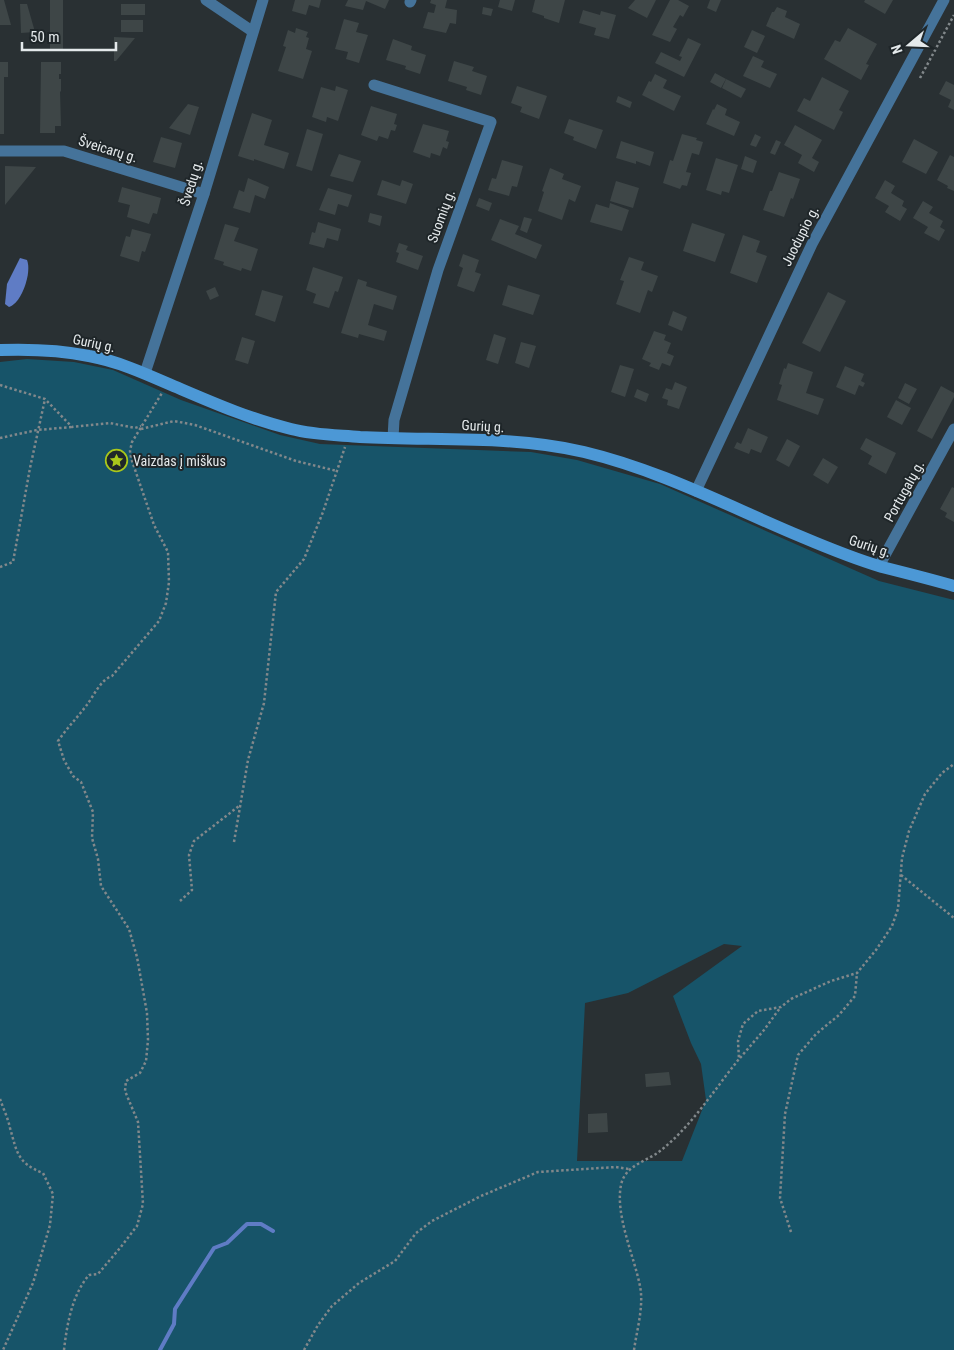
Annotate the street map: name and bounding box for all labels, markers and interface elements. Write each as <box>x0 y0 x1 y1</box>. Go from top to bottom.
scale bar <box>22 20 116 52</box>
north arrow <box>884 20 934 70</box>
text: 50 m <box>30 28 60 46</box>
text: N <box>888 43 906 56</box>
street label: Šveicarų g. <box>77 131 140 166</box>
street label: Švedų g. <box>175 158 206 208</box>
street label: Suomių g. <box>424 187 458 245</box>
street label: Juodupio g. <box>778 203 822 269</box>
street label: Gurių g. <box>71 331 117 355</box>
street label: Gurių g. <box>461 417 505 435</box>
place icon: Vaizdas į miškus <box>105 449 129 473</box>
place label: Vaizdas į miškus <box>133 453 226 469</box>
street label: Portugalų g. <box>881 458 927 524</box>
street label: Gurių g. <box>847 532 893 560</box>

